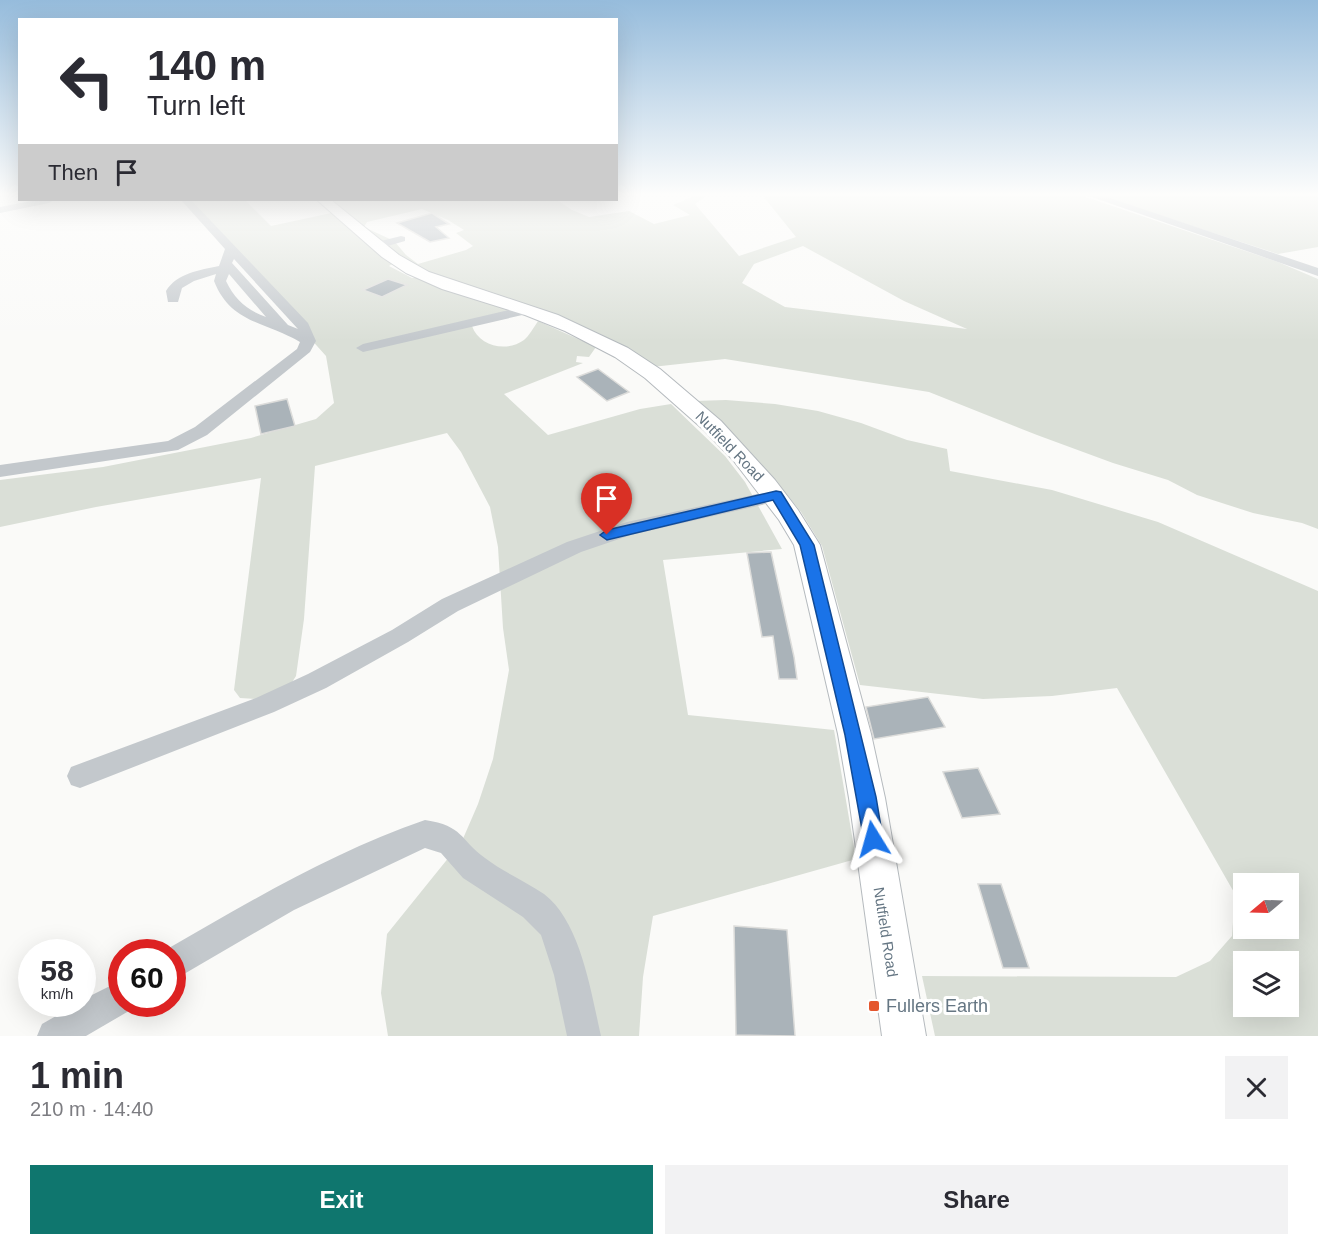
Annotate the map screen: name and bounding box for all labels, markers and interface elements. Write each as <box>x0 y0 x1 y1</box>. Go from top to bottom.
icon: left <box>48 42 126 120</box>
text: 140 m <box>147 42 266 89</box>
text: Turn left <box>147 91 245 121</box>
icon: arrive <box>110 156 143 189</box>
text: Then <box>48 160 98 185</box>
street label: Nutfield Road <box>692 407 768 485</box>
pin <box>581 473 632 535</box>
icon: arrive <box>590 482 623 515</box>
position arrow <box>841 807 905 871</box>
north arrow <box>1233 873 1299 939</box>
map controls <box>1233 873 1299 1017</box>
street label: Nutfield Road <box>870 886 902 978</box>
speed limit sign: 60 <box>108 939 186 1017</box>
button: layers <box>1233 951 1299 1017</box>
text: 58 <box>40 954 74 987</box>
text: km/h <box>41 985 73 1002</box>
place label: Fullers Earth <box>886 996 988 1016</box>
marker: Fullers Earth <box>867 999 881 1013</box>
text: 1 min <box>30 1055 124 1096</box>
button: close <box>1225 1056 1288 1119</box>
text: 210 m · 14:40 <box>30 1098 153 1120</box>
button: Exit <box>30 1165 653 1234</box>
button: Share <box>665 1165 1288 1234</box>

